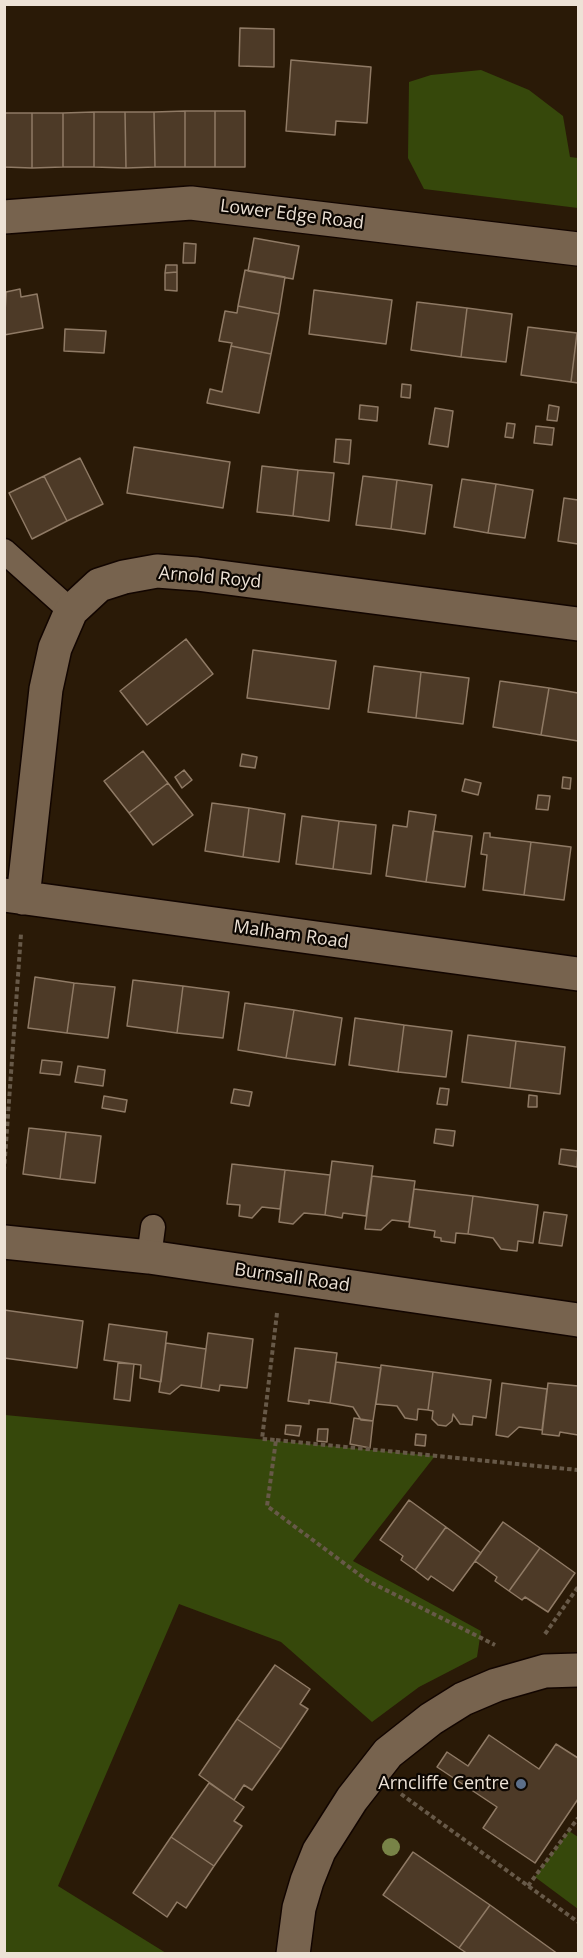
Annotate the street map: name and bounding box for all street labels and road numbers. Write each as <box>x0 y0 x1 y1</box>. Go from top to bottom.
street label: Lower Edge Road <box>219 195 365 235</box>
street label: Arnold Royd <box>158 563 262 593</box>
street label: Malham Road <box>232 916 350 954</box>
street label: Burnsall Road <box>233 1259 351 1297</box>

